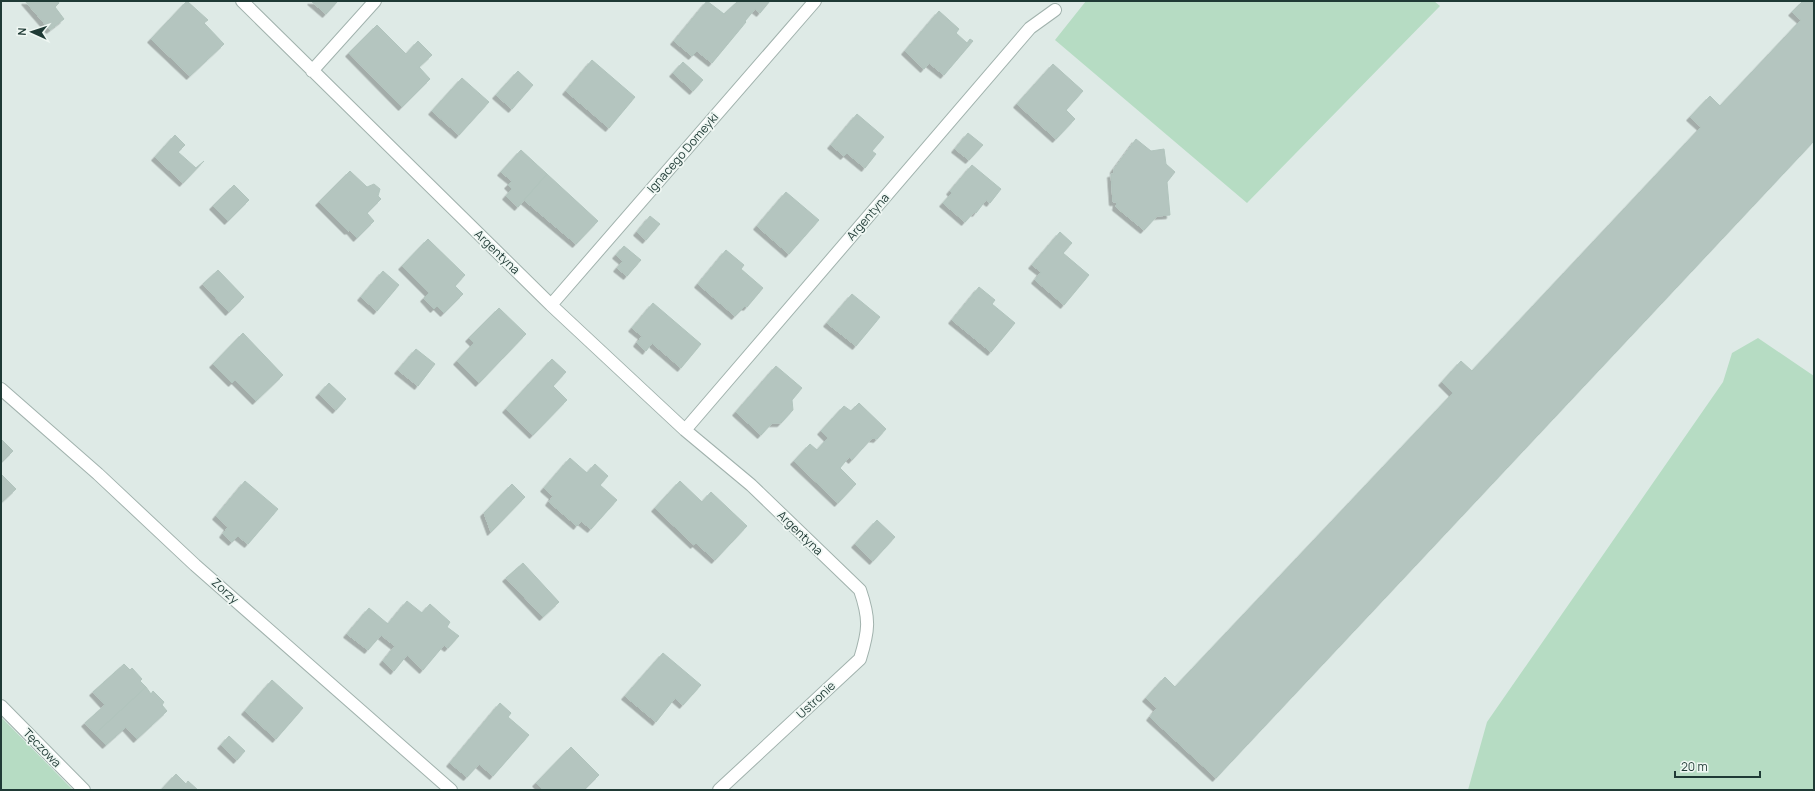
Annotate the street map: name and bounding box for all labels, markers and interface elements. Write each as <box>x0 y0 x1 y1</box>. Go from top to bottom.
north arrow <box>12 12 52 52</box>
text: N <box>14 27 29 36</box>
street label: Ignacego Domeyki <box>643 109 722 196</box>
street label: Argentyna <box>842 189 893 244</box>
street label: Argentyna <box>471 226 524 278</box>
street label: Argentyna <box>774 507 827 559</box>
street label: Zorzy <box>208 574 243 608</box>
street label: Ustronie <box>792 677 839 722</box>
street label: Tęczowa <box>19 724 65 771</box>
scale bar <box>1675 753 1760 779</box>
text: 20 m <box>1681 758 1708 775</box>

